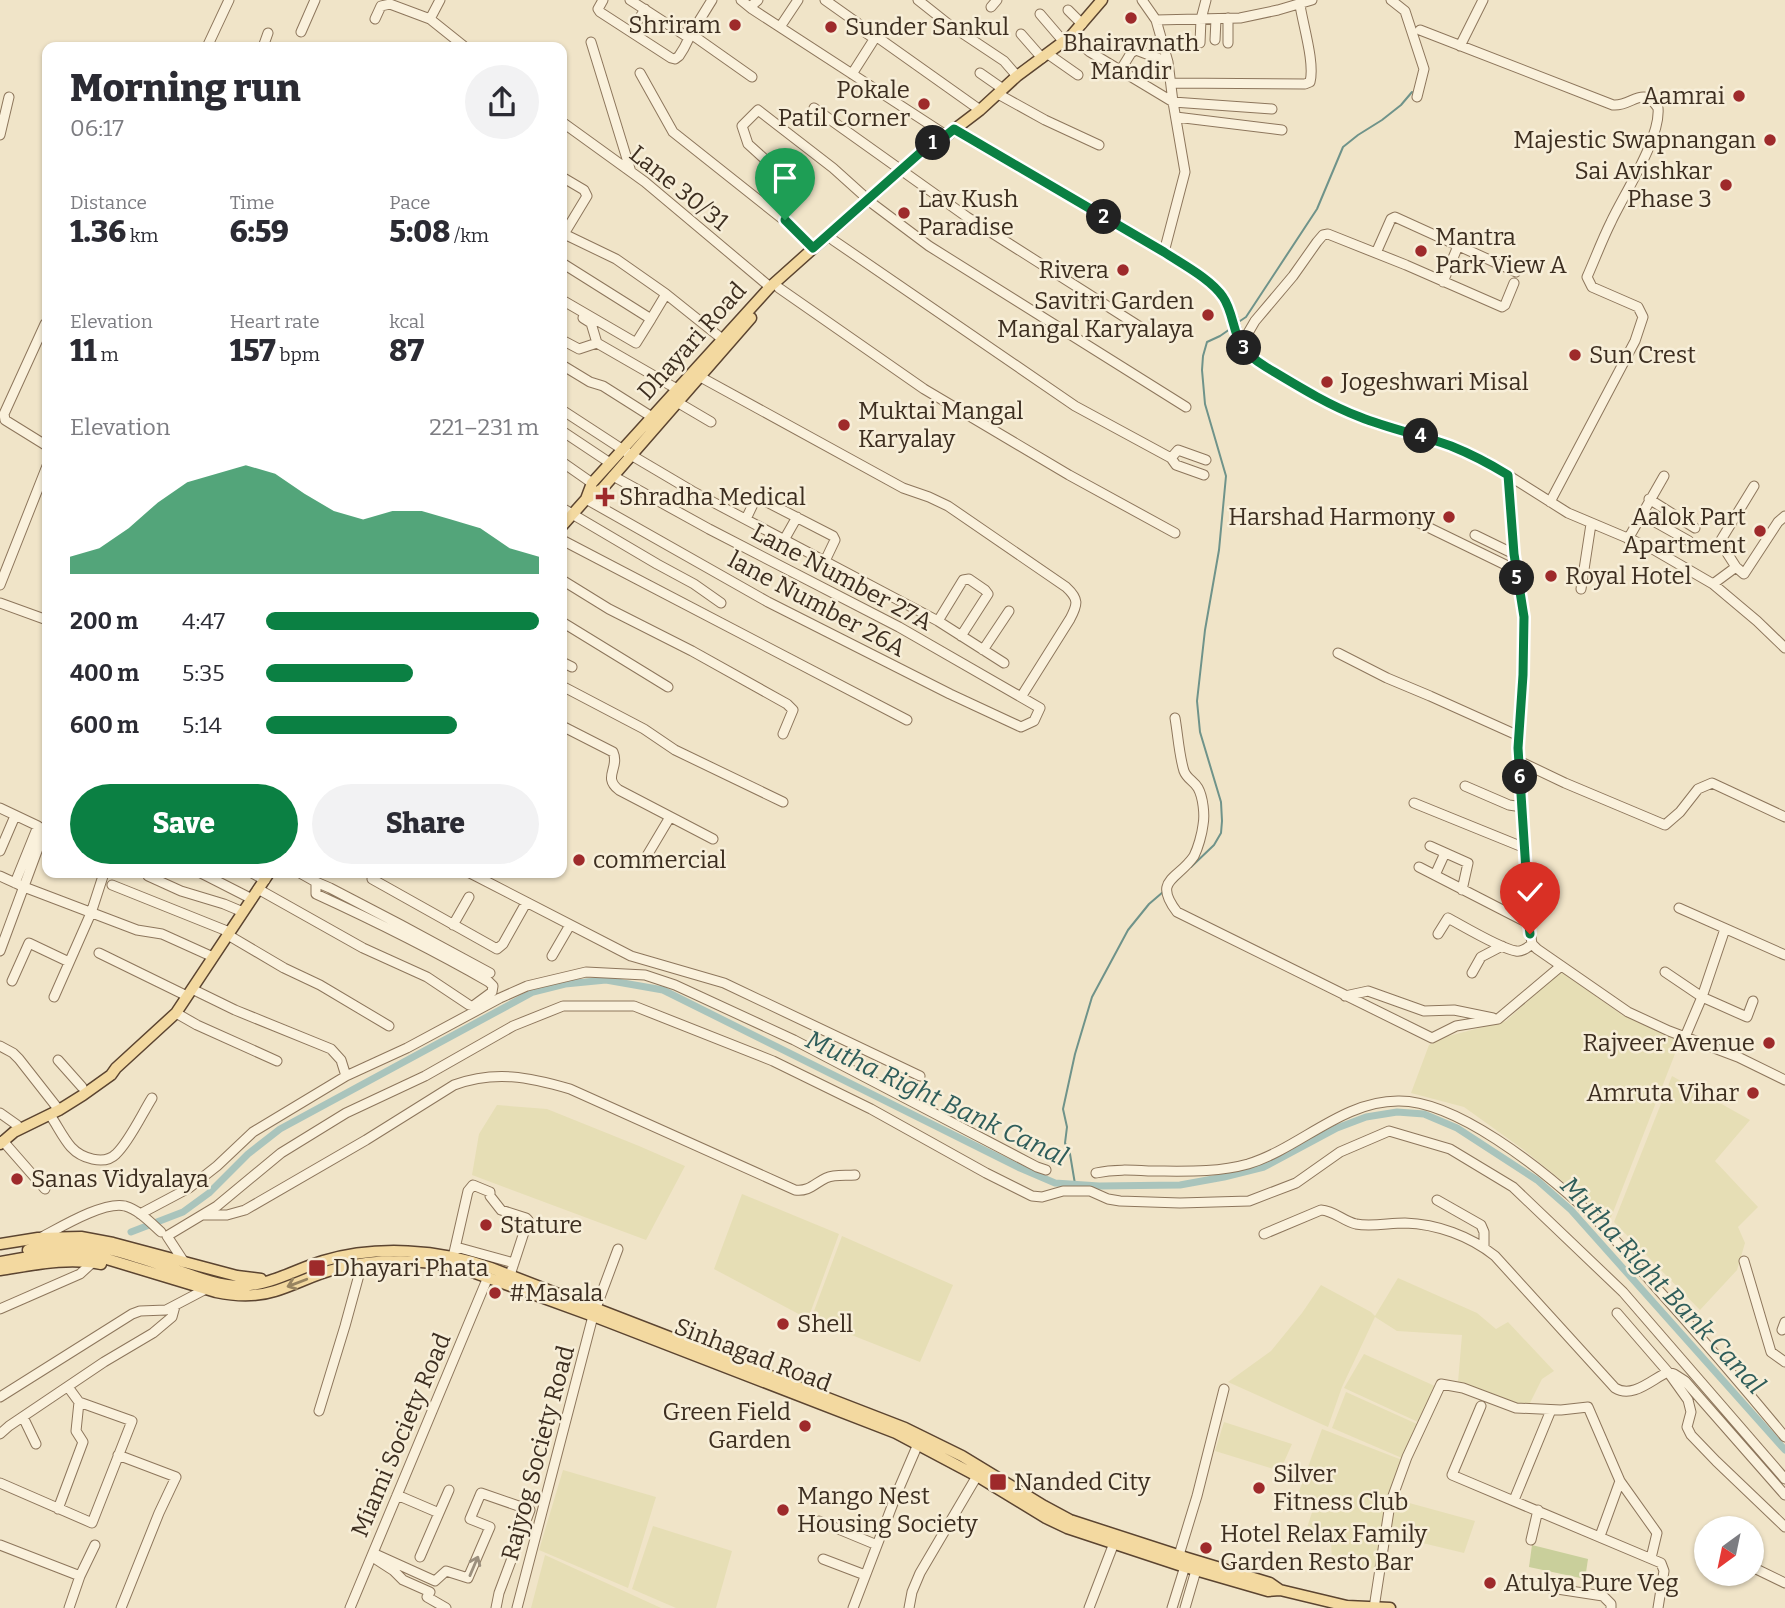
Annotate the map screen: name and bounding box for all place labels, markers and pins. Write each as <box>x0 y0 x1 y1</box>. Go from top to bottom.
marker: Bhairavnath Mandir <box>1123 10 1139 26</box>
place label: Shriram <box>628 11 721 39</box>
place label: Sunder Sankul <box>845 13 1009 41</box>
marker: Shriram <box>727 17 743 33</box>
marker: Sunder Sankul <box>823 19 839 35</box>
place label: Bhairavnath Mandir <box>1063 29 1200 85</box>
place label: Pokale Patil Corner <box>778 76 910 132</box>
place label: Aamrai <box>1642 82 1725 110</box>
marker: Aamrai <box>1731 88 1747 104</box>
marker: Pokale Patil Corner <box>916 96 932 112</box>
pin: 1 <box>916 125 950 160</box>
place label: Majestic Swapnangan <box>1513 126 1756 154</box>
marker: Majestic Swapnangan <box>1762 132 1778 148</box>
pin <box>755 148 815 220</box>
place label: Sai Avishkar Phase 3 <box>1575 157 1712 213</box>
marker: Sai Avishkar Phase 3 <box>1718 177 1734 193</box>
place label: Lav Kush Paradise <box>918 185 1019 241</box>
pin: 2 <box>1086 200 1122 234</box>
marker: Lav Kush Paradise <box>896 205 912 221</box>
place label: Mantra Park View A <box>1435 223 1567 279</box>
marker: Mantra Park View A <box>1413 243 1429 259</box>
place label: Rivera <box>1039 256 1109 284</box>
marker: Rivera <box>1115 262 1131 278</box>
place label: Savitri Garden Mangal Karyalaya <box>997 287 1194 343</box>
marker: Savitri Garden Mangal Karyalaya <box>1200 307 1216 323</box>
pin: 3 <box>1226 330 1262 366</box>
place label: Sun Crest <box>1589 341 1696 369</box>
marker: Sun Crest <box>1567 347 1583 363</box>
place label: Jogeshwari Misal <box>1340 368 1529 396</box>
marker: Jogeshwari Misal <box>1319 374 1335 390</box>
place label: Muktai Mangal Karyalay <box>858 397 1024 453</box>
marker: Muktai Mangal Karyalay <box>836 417 852 433</box>
pin: 4 <box>1404 418 1438 453</box>
place label: Shradha Medical <box>619 483 806 511</box>
marker: Shradha Medical <box>597 489 613 505</box>
place label: Harshad Harmony <box>1228 503 1435 531</box>
place label: Aalok Part Apartment <box>1623 503 1746 559</box>
marker: Harshad Harmony <box>1441 509 1457 525</box>
marker: Aalok Part Apartment <box>1752 523 1768 539</box>
pin: 5 <box>1500 560 1534 596</box>
place label: Royal Hotel <box>1565 562 1692 590</box>
marker: Royal Hotel <box>1543 568 1559 584</box>
pin: 6 <box>1502 760 1538 794</box>
place label: commercial <box>593 846 727 874</box>
marker: commercial <box>571 852 587 868</box>
pin <box>1500 862 1560 934</box>
place label: Rajveer Avenue <box>1582 1029 1755 1057</box>
marker: Rajveer Avenue <box>1761 1035 1777 1051</box>
place label: Amruta Vihar <box>1586 1079 1739 1107</box>
marker: Amruta Vihar <box>1745 1085 1761 1101</box>
place label: Sanas Vidyalaya <box>31 1165 209 1193</box>
marker: Sanas Vidyalaya <box>9 1171 25 1187</box>
place label: Stature <box>500 1211 582 1239</box>
marker: Stature <box>478 1217 494 1233</box>
place label: Dhayari Phata <box>333 1254 489 1282</box>
marker: Dhayari Phata <box>307 1258 327 1278</box>
place label: #Masala <box>509 1279 604 1307</box>
marker: #Masala <box>487 1285 503 1301</box>
place label: Shell <box>797 1310 853 1338</box>
marker: Shell <box>775 1316 791 1332</box>
place label: Green Field Garden <box>662 1398 791 1454</box>
marker: Green Field Garden <box>797 1418 813 1434</box>
place label: Silver Fitness Club <box>1273 1460 1408 1516</box>
place label: Nanded City <box>1014 1468 1151 1496</box>
marker: Nanded City <box>988 1472 1008 1492</box>
marker: Silver Fitness Club <box>1251 1480 1267 1496</box>
place label: Mango Nest Housing Society <box>797 1482 978 1538</box>
marker: Mango Nest Housing Society <box>775 1502 791 1518</box>
place label: Hotel Relax Family Garden Resto Bar <box>1220 1520 1427 1576</box>
marker: Hotel Relax Family Garden Resto Bar <box>1198 1540 1214 1556</box>
place label: Atulya Pure Veg <box>1504 1569 1679 1597</box>
marker: Atulya Pure Veg <box>1482 1575 1498 1591</box>

